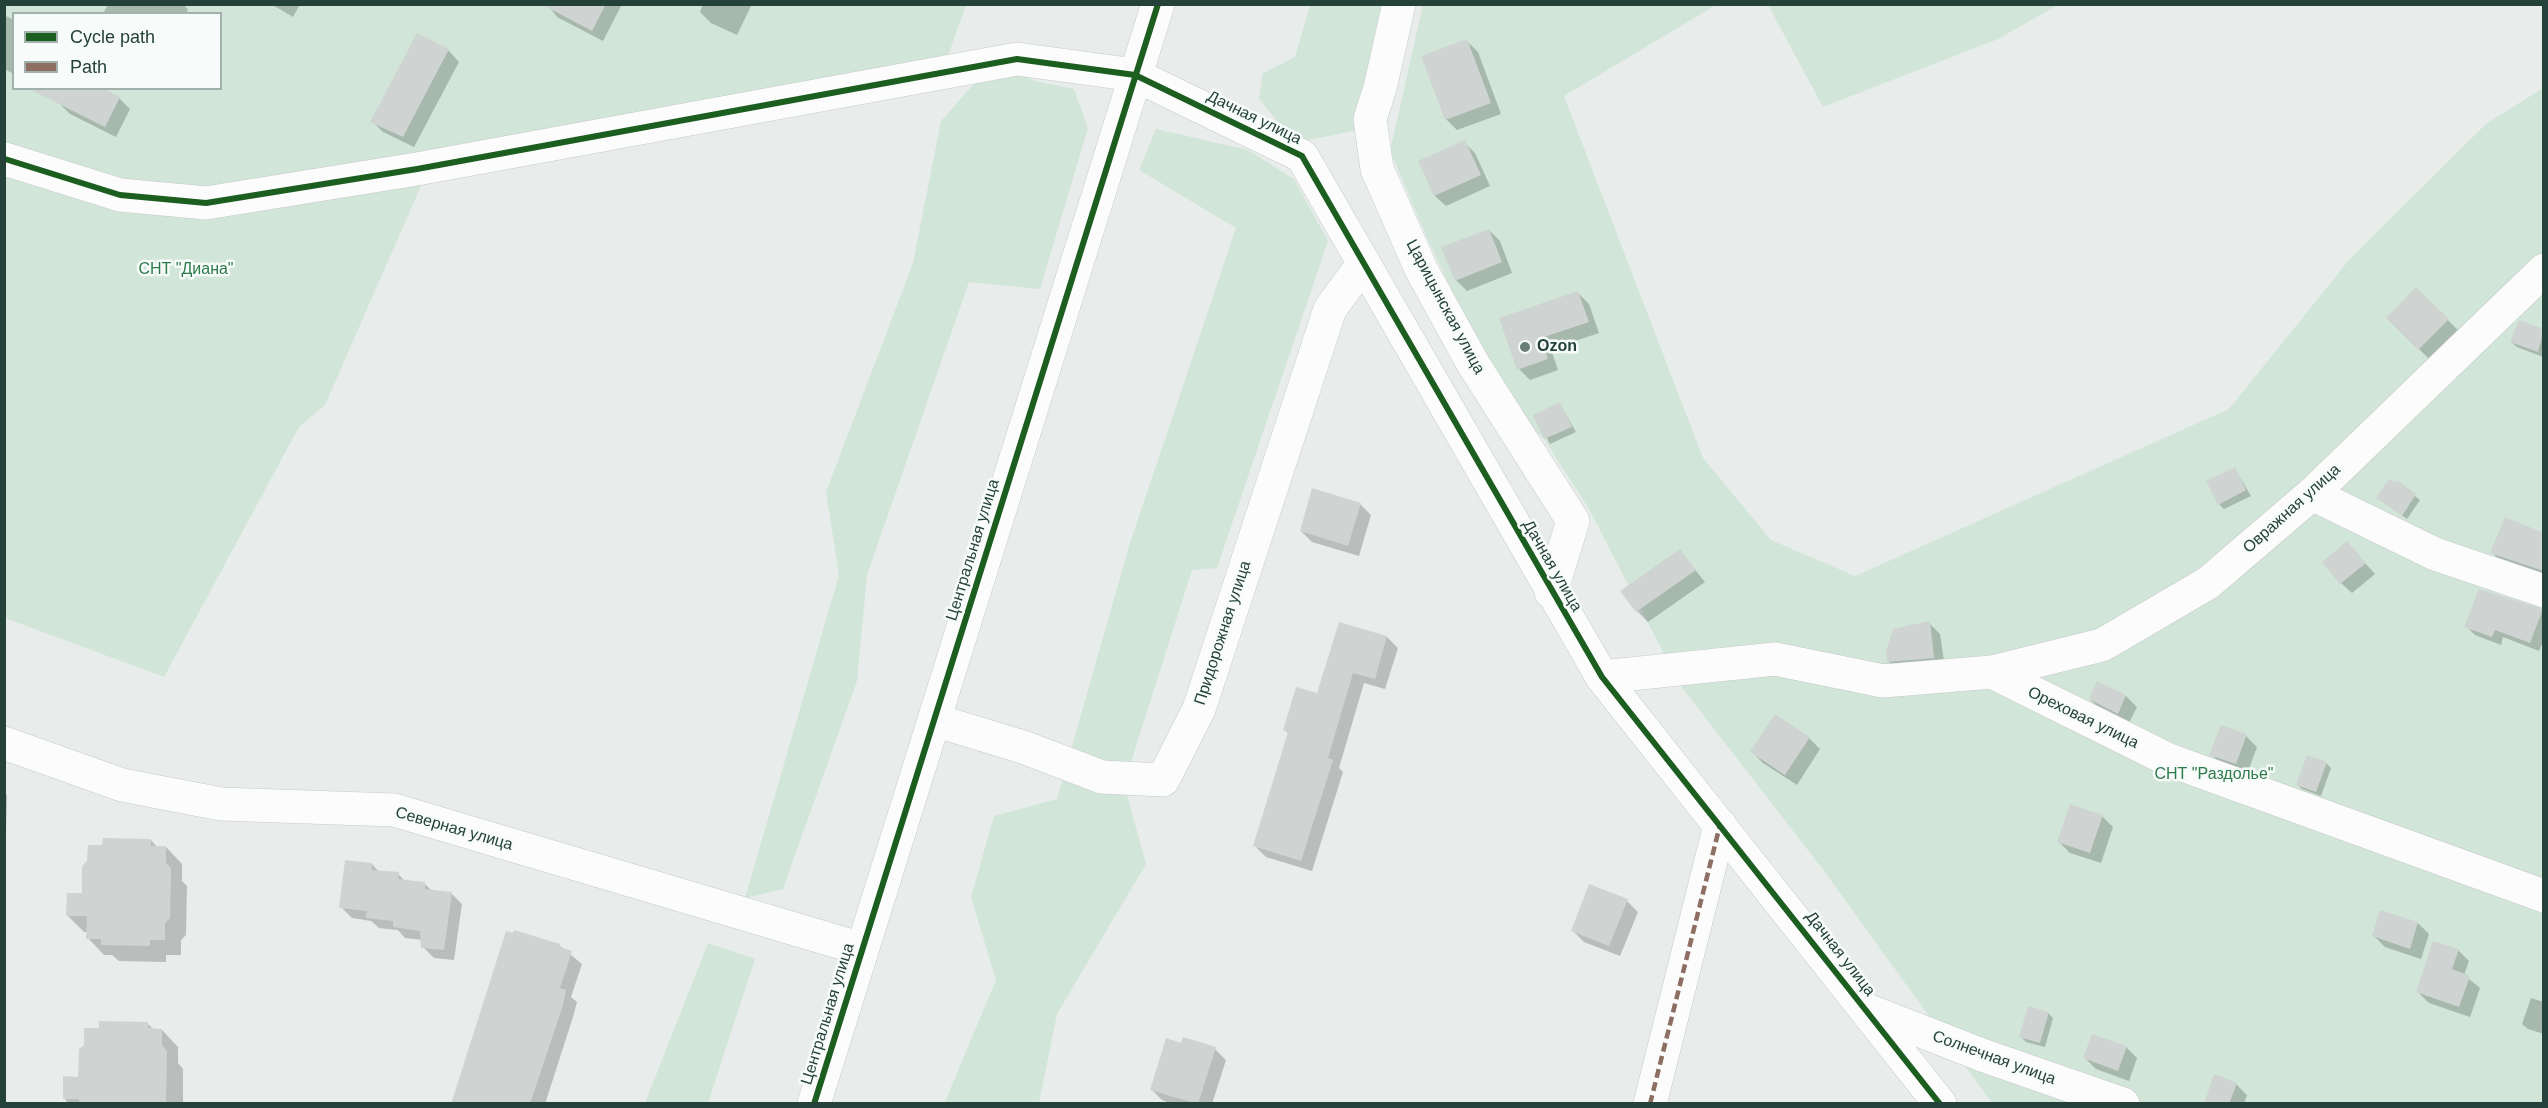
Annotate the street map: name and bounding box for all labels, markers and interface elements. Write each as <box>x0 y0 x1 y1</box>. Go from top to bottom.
legend <box>12 12 222 90</box>
text: Cycle path <box>70 27 155 47</box>
text: Path <box>70 57 107 77</box>
street label: Дачная улица <box>1204 87 1304 149</box>
street label: Царицынская улица <box>1401 236 1489 378</box>
park label: СНТ "Диана" <box>138 260 234 280</box>
place label: Ozon <box>1537 337 1577 357</box>
marker: Ozon <box>1518 340 1532 354</box>
street label: Овражная улица <box>2239 460 2345 558</box>
street label: Центральная улица <box>942 477 1004 623</box>
street label: Дачная улица <box>1518 517 1586 615</box>
street label: Придорожная улица <box>1191 558 1255 708</box>
street label: Ореховая улица <box>2024 683 2142 753</box>
park label: СНТ "Раздолье" <box>2155 765 2273 785</box>
street label: Северная улица <box>393 803 515 855</box>
street label: Дачная улица <box>1801 908 1879 1000</box>
street label: Центральная улица <box>797 941 859 1087</box>
street label: Солнечная улица <box>1930 1027 2058 1089</box>

